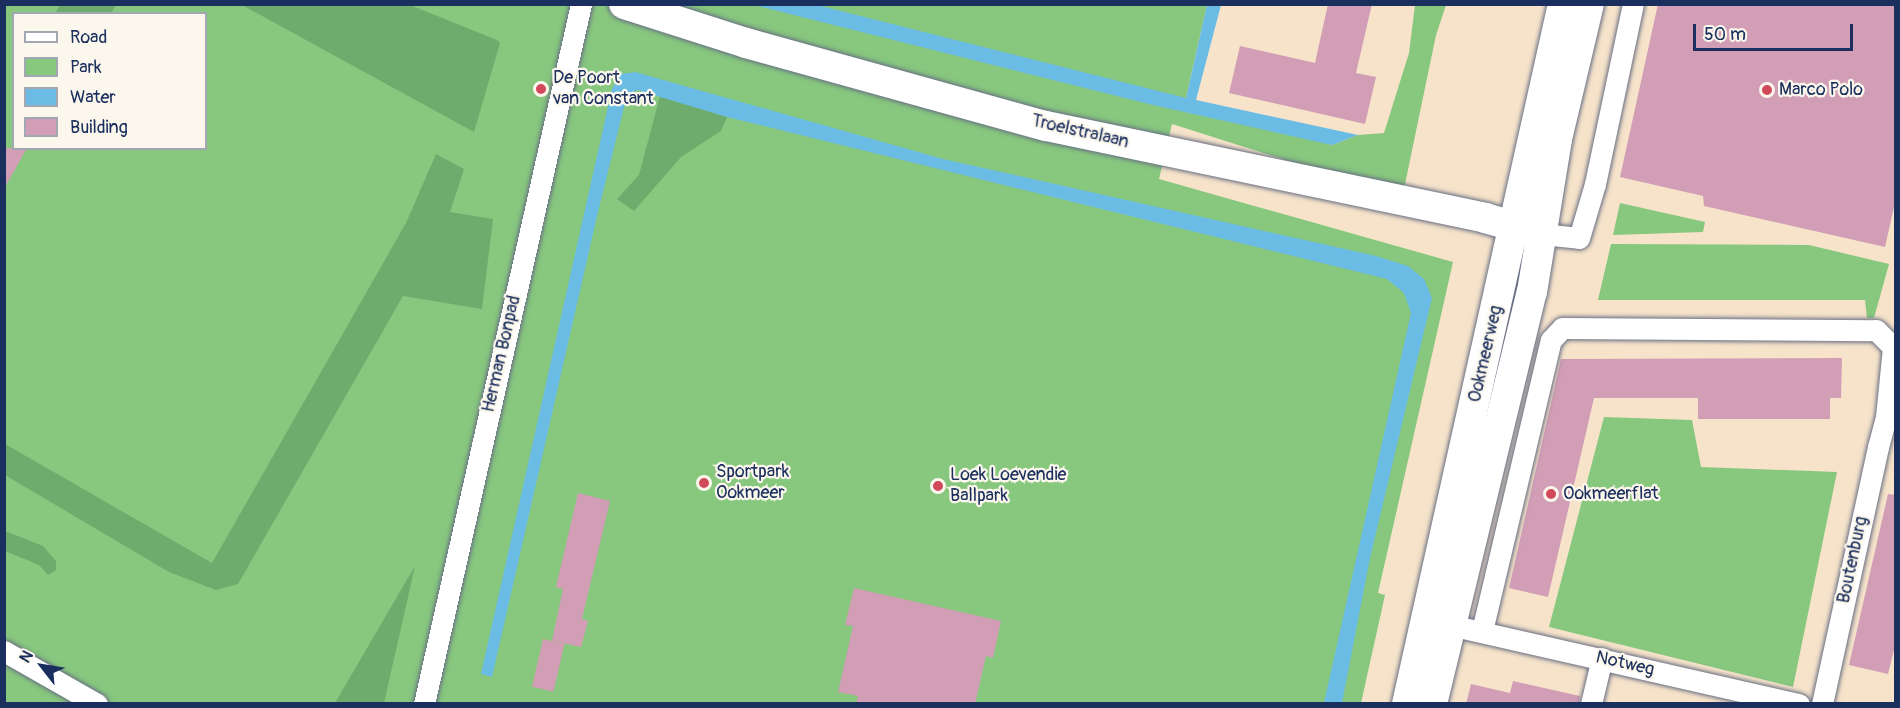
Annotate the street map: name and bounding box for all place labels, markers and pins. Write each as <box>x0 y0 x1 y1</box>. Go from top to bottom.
place label: De Poort van Constant <box>553 68 654 110</box>
place label: Marco Polo <box>1779 79 1863 101</box>
marker: De Poort van Constant <box>534 82 548 96</box>
marker: Marco Polo <box>1760 83 1774 97</box>
place label: Sportpark Ookmeer <box>716 462 789 504</box>
place label: Loek Loevendie Ballpark <box>950 465 1066 508</box>
marker: Sportpark Ookmeer <box>697 476 711 490</box>
marker: Loek Loevendie Ballpark <box>931 479 945 493</box>
place label: Ookmeerflat <box>1563 483 1658 505</box>
marker: Ookmeerflat <box>1544 487 1558 501</box>

